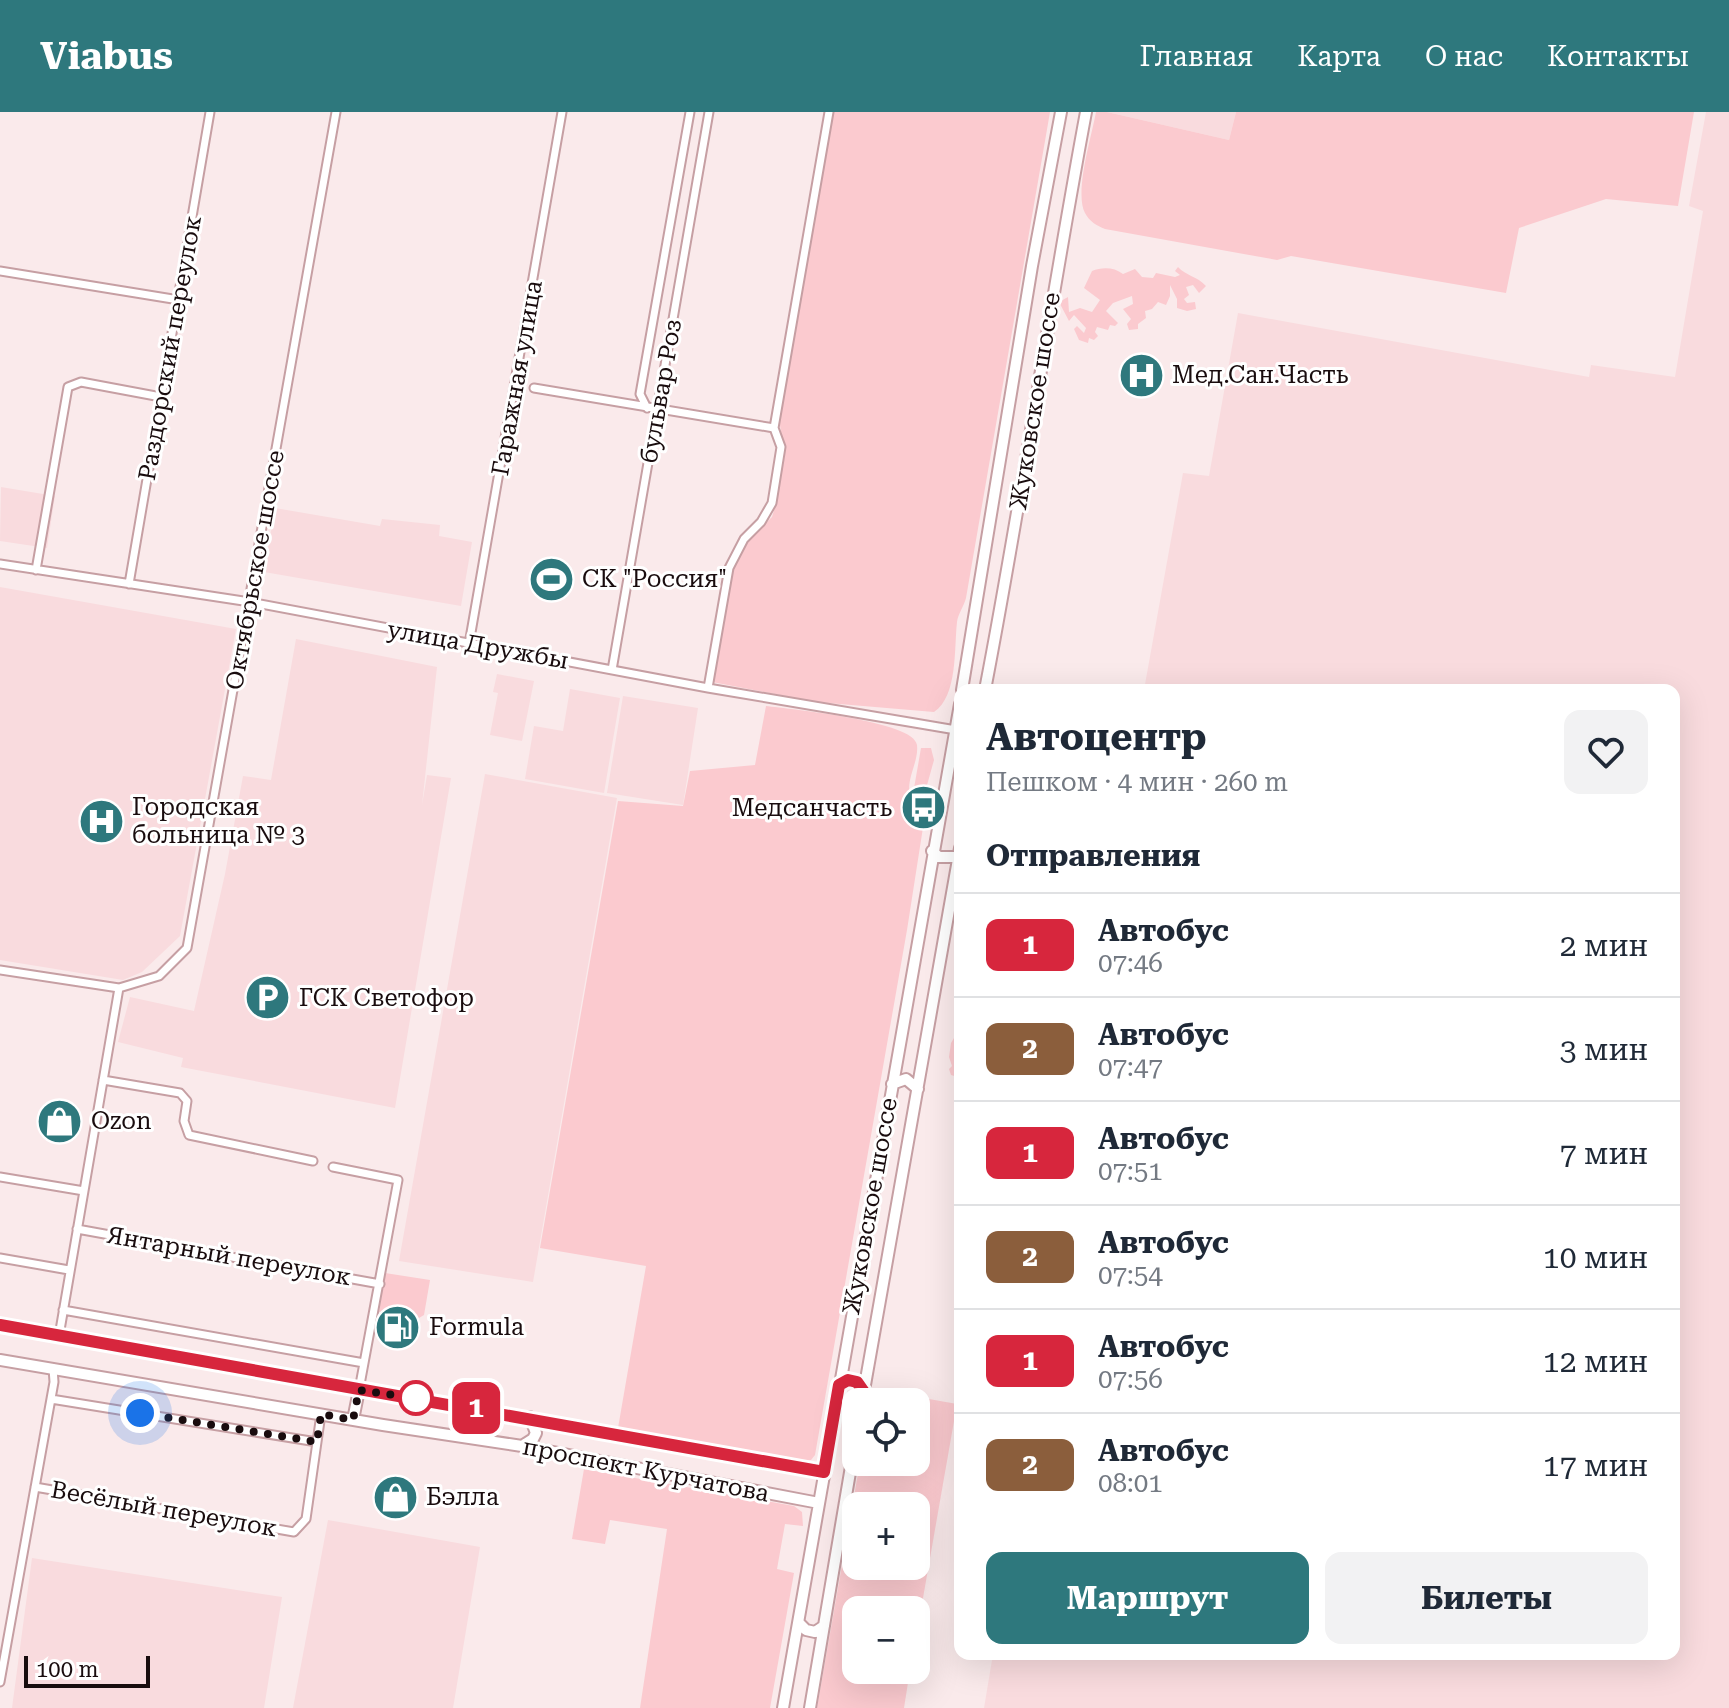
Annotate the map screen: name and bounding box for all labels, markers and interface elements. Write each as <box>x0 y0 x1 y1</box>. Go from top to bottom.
text: Viabus <box>40 34 173 78</box>
text: Главная <box>1139 40 1253 73</box>
text: Карта <box>1297 40 1381 73</box>
text: О нас <box>1425 40 1503 73</box>
text: Контакты <box>1547 40 1689 73</box>
street label: Раздорский переулок <box>133 213 207 483</box>
street label: Гаражная улица <box>486 278 548 478</box>
street label: Жуковское шоссе <box>1004 290 1066 512</box>
street label: бульвар Роз <box>635 317 687 465</box>
hospital icon: Мед.Сан.Часть <box>1117 351 1165 399</box>
place label: Мед.Сан.Часть <box>1172 361 1349 389</box>
street label: Октябрьское шоссе <box>220 448 290 692</box>
sports icon: СК "Россия" <box>527 555 575 603</box>
place label: СК "Россия" <box>582 565 727 593</box>
street label: улица Дружбы <box>385 615 571 675</box>
button: heart <box>1564 710 1648 794</box>
text: Автоцентр <box>986 715 1207 759</box>
text: Пешком · 4 мин · 260 m <box>986 767 1288 797</box>
bus stop icon: Медсанчасть <box>899 784 947 832</box>
place label: Городская больница № 3 <box>132 793 305 849</box>
place label: Медсанчасть <box>732 794 892 822</box>
hospital icon: Городская больница № 3 <box>77 797 125 845</box>
text: Отправления <box>986 838 1200 873</box>
text: Автобус <box>1098 913 1229 948</box>
text: 1 <box>1022 928 1038 961</box>
text: 2 мин <box>1560 928 1648 963</box>
text: 07:46 <box>1098 948 1163 978</box>
parking icon: ГСК Светофор <box>244 974 292 1022</box>
place label: ГСК Светофор <box>299 984 474 1012</box>
text: Автобус <box>1098 1017 1229 1052</box>
text: 2 <box>1022 1032 1038 1065</box>
text: 3 мин <box>1560 1032 1648 1067</box>
text: 07:47 <box>1098 1052 1163 1082</box>
street label: Жуковское шоссе <box>837 1095 903 1317</box>
shop icon: Ozon <box>36 1097 84 1145</box>
place label: Ozon <box>91 1107 152 1135</box>
text: Автобус <box>1098 1121 1229 1156</box>
text: 1 <box>1022 1136 1038 1169</box>
text: 7 мин <box>1560 1136 1648 1171</box>
text: 07:51 <box>1098 1156 1163 1186</box>
street label: Янтарный переулок <box>105 1221 353 1291</box>
text: Автобус <box>1098 1225 1229 1260</box>
text: 2 <box>1022 1240 1038 1273</box>
text: 10 мин <box>1543 1240 1648 1275</box>
text: 07:54 <box>1098 1260 1163 1290</box>
fuel station icon: Formula <box>374 1303 422 1351</box>
place label: Formula <box>429 1313 524 1341</box>
text: Автобус <box>1098 1329 1229 1364</box>
text: 1 <box>1022 1344 1038 1377</box>
text: 12 мин <box>1543 1344 1648 1379</box>
text: 07:56 <box>1098 1364 1163 1394</box>
unlabelled marker <box>399 1381 433 1415</box>
line badge: 1 <box>450 1382 502 1434</box>
map controls <box>842 1388 930 1684</box>
button: locate <box>842 1388 930 1476</box>
text: 1 <box>468 1391 484 1424</box>
your location <box>120 1393 160 1433</box>
street label: проспект Курчатова <box>520 1432 772 1508</box>
text: Автобус <box>1098 1433 1229 1468</box>
text: 2 <box>1022 1448 1038 1481</box>
text: 17 мин <box>1543 1448 1648 1483</box>
text: 08:01 <box>1098 1468 1163 1498</box>
shop icon: Бэлла <box>371 1473 419 1521</box>
street label: Весёлый переулок <box>49 1475 279 1543</box>
place label: Бэлла <box>426 1483 499 1511</box>
button: + <box>842 1492 930 1580</box>
button: Маршрут <box>986 1552 1309 1644</box>
button: Билеты <box>1325 1552 1648 1644</box>
button: − <box>842 1596 930 1684</box>
scale bar <box>24 1652 150 1688</box>
text: 100 m <box>36 1657 99 1682</box>

